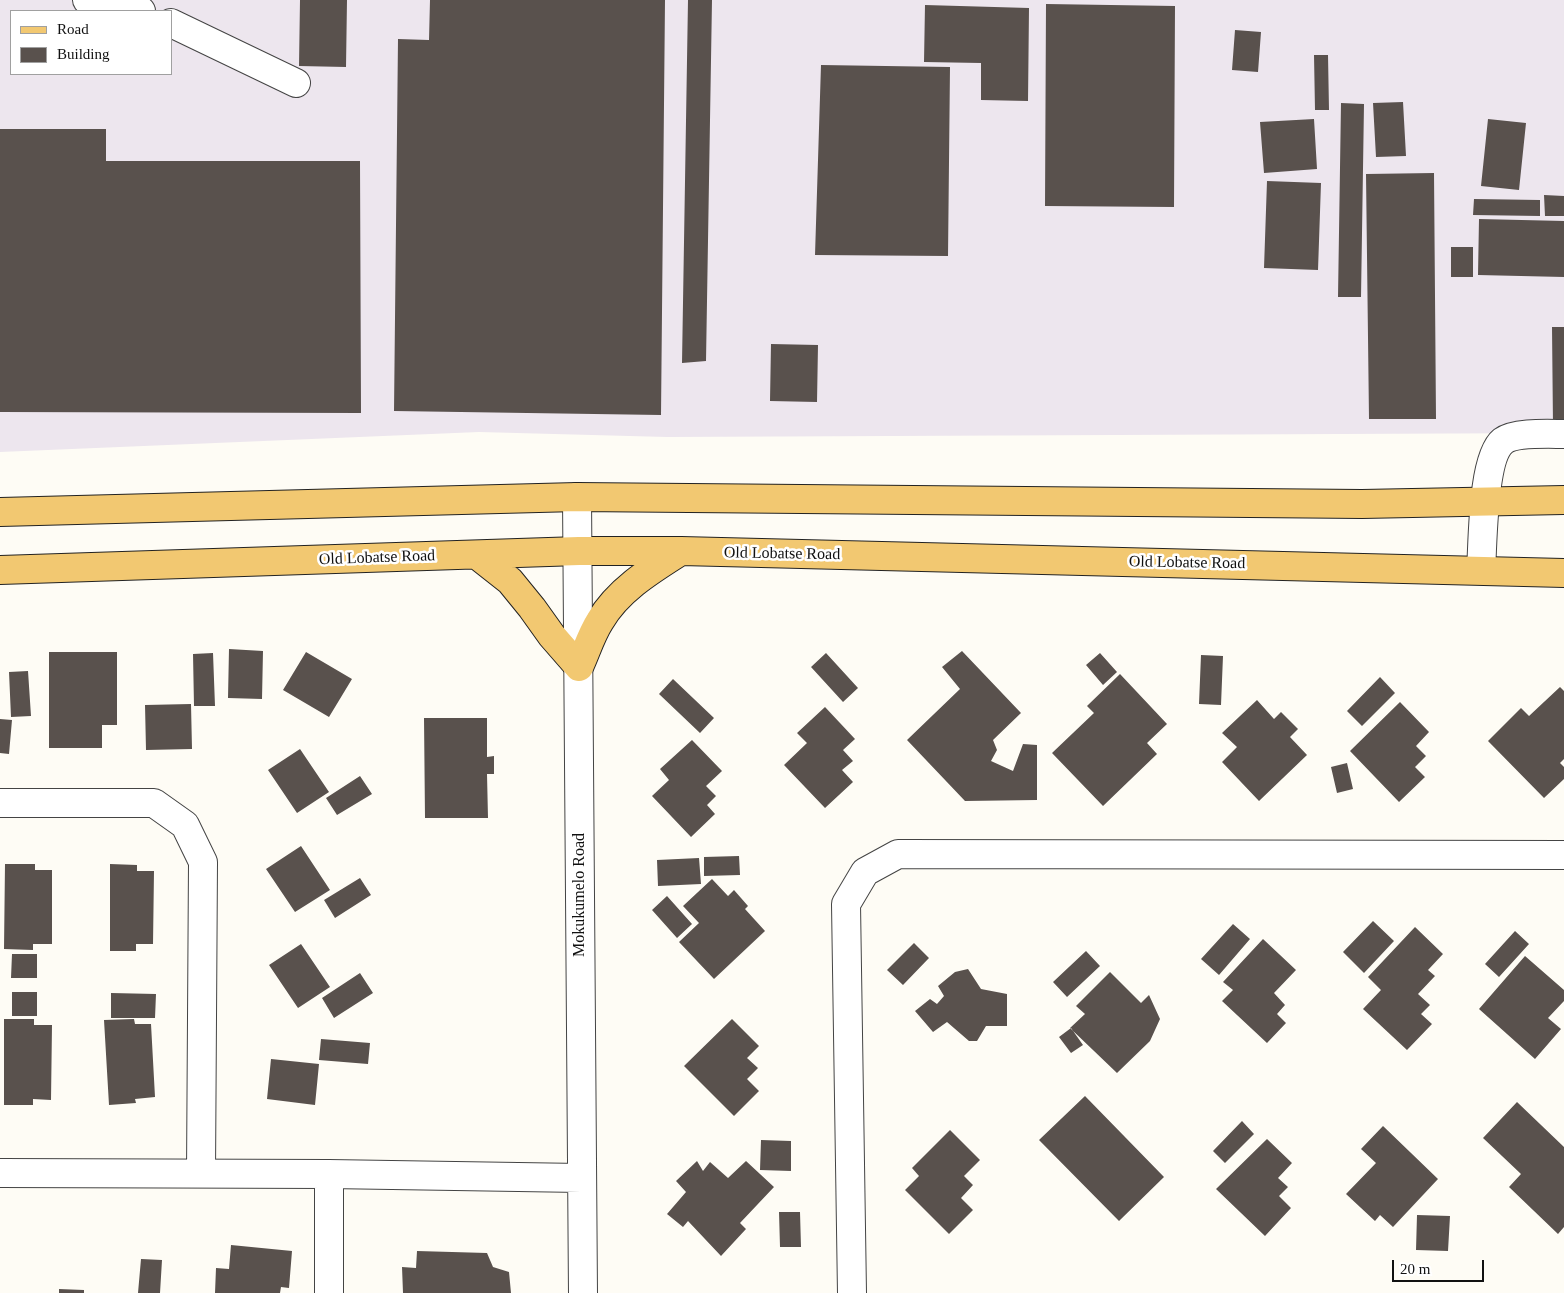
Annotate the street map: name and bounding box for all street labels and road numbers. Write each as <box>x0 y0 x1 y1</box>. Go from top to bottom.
street label: Old Lobatse Road <box>724 543 840 565</box>
street label: Old Lobatse Road <box>318 546 436 570</box>
street label: Old Lobatse Road <box>1129 552 1245 574</box>
street label: Mokukumelo Road <box>570 833 590 957</box>

